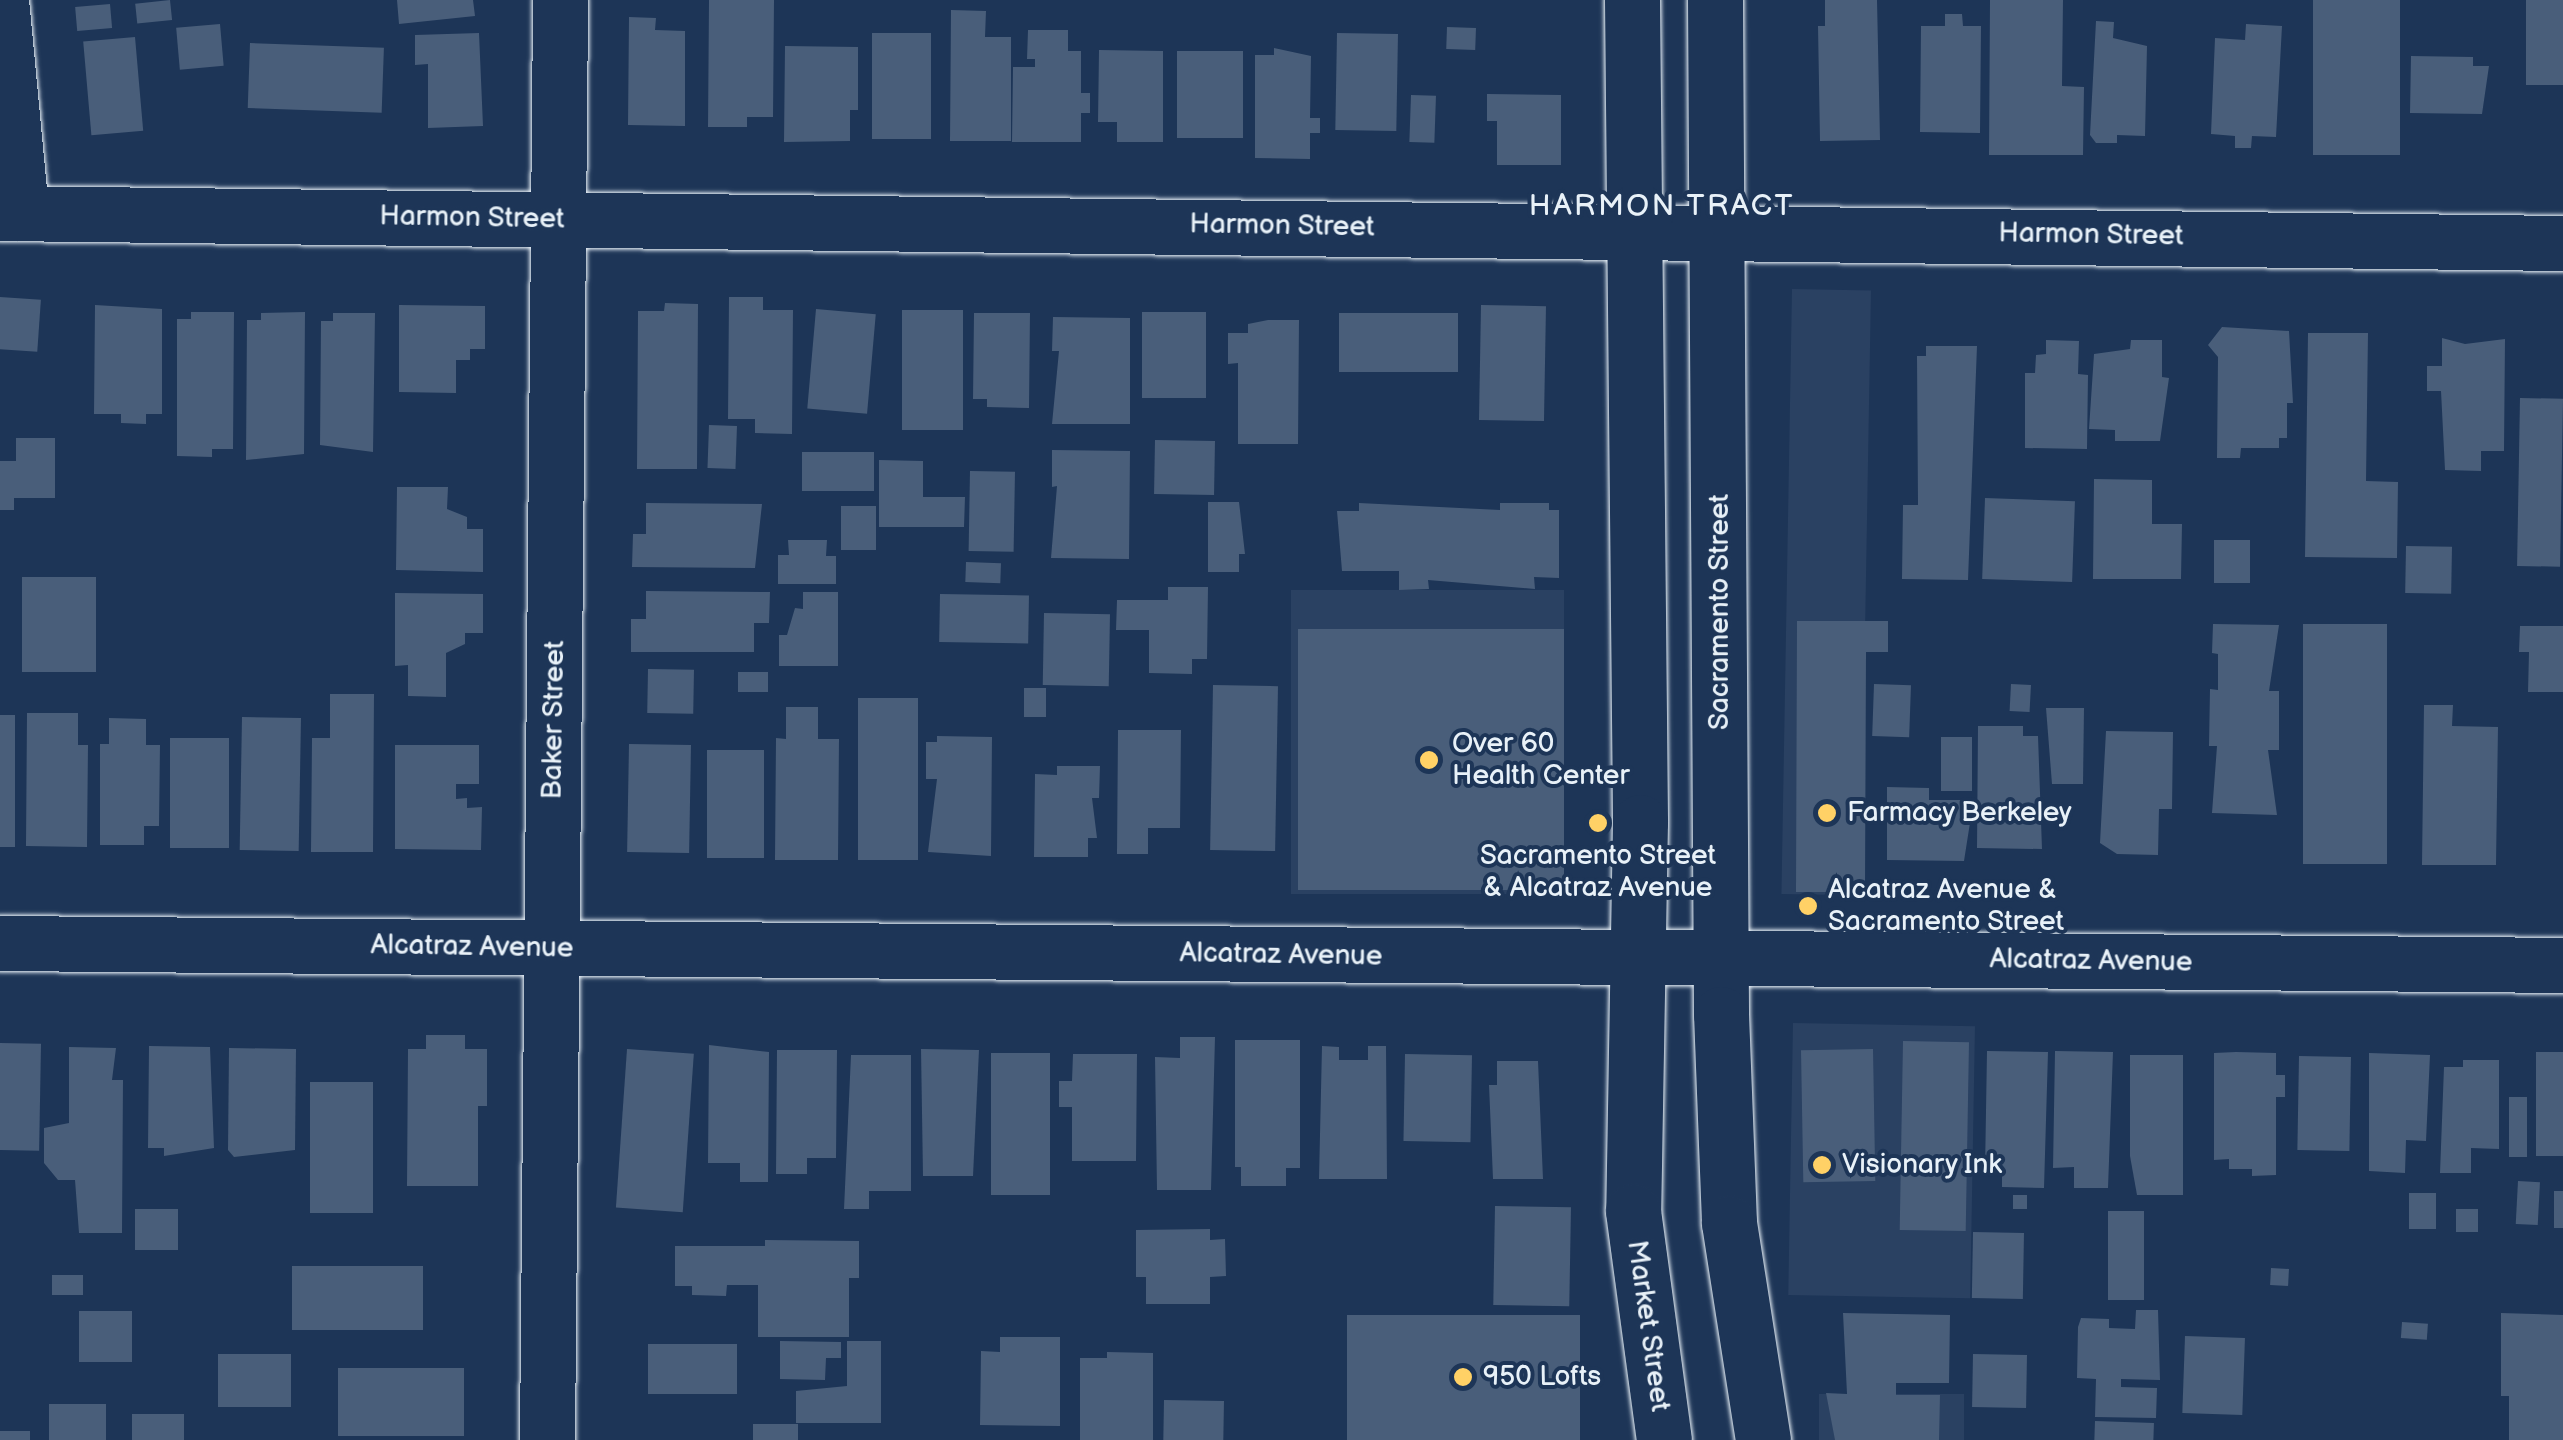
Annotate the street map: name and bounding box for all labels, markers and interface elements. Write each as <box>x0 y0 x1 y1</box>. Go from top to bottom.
district label: HARMON TRACT <box>1528 188 1796 224</box>
street label: Harmon Street <box>379 200 565 236</box>
street label: Harmon Street <box>1189 208 1375 244</box>
street label: Harmon Street <box>1998 217 2184 253</box>
street label: Sacramento Street <box>1703 494 1737 730</box>
street label: Baker Street <box>536 640 572 800</box>
place label: Over 60 Health Center <box>1452 727 1630 793</box>
marker: Over 60 Health Center <box>1416 747 1442 773</box>
place label: Farmacy Berkeley <box>1847 796 2073 830</box>
marker: Farmacy Berkeley <box>1816 802 1838 824</box>
marker: Sacramento Street & Alcatraz Avenue <box>1587 812 1609 834</box>
place label: Sacramento Street & Alcatraz Avenue <box>1480 839 1716 905</box>
place label: Alcatraz Avenue & Sacramento Street <box>1828 873 2065 939</box>
marker: Alcatraz Avenue & Sacramento Street <box>1797 895 1819 917</box>
street label: Alcatraz Avenue <box>370 928 574 966</box>
street label: Alcatraz Avenue <box>1179 936 1383 974</box>
street label: Alcatraz Avenue <box>1989 942 2193 980</box>
place label: Visionary Ink <box>1842 1148 2004 1182</box>
marker: Visionary Ink <box>1811 1154 1833 1176</box>
street label: Market Street <box>1619 1238 1677 1414</box>
place label: 950 Lofts <box>1483 1360 1601 1394</box>
marker: 950 Lofts <box>1452 1366 1474 1388</box>

